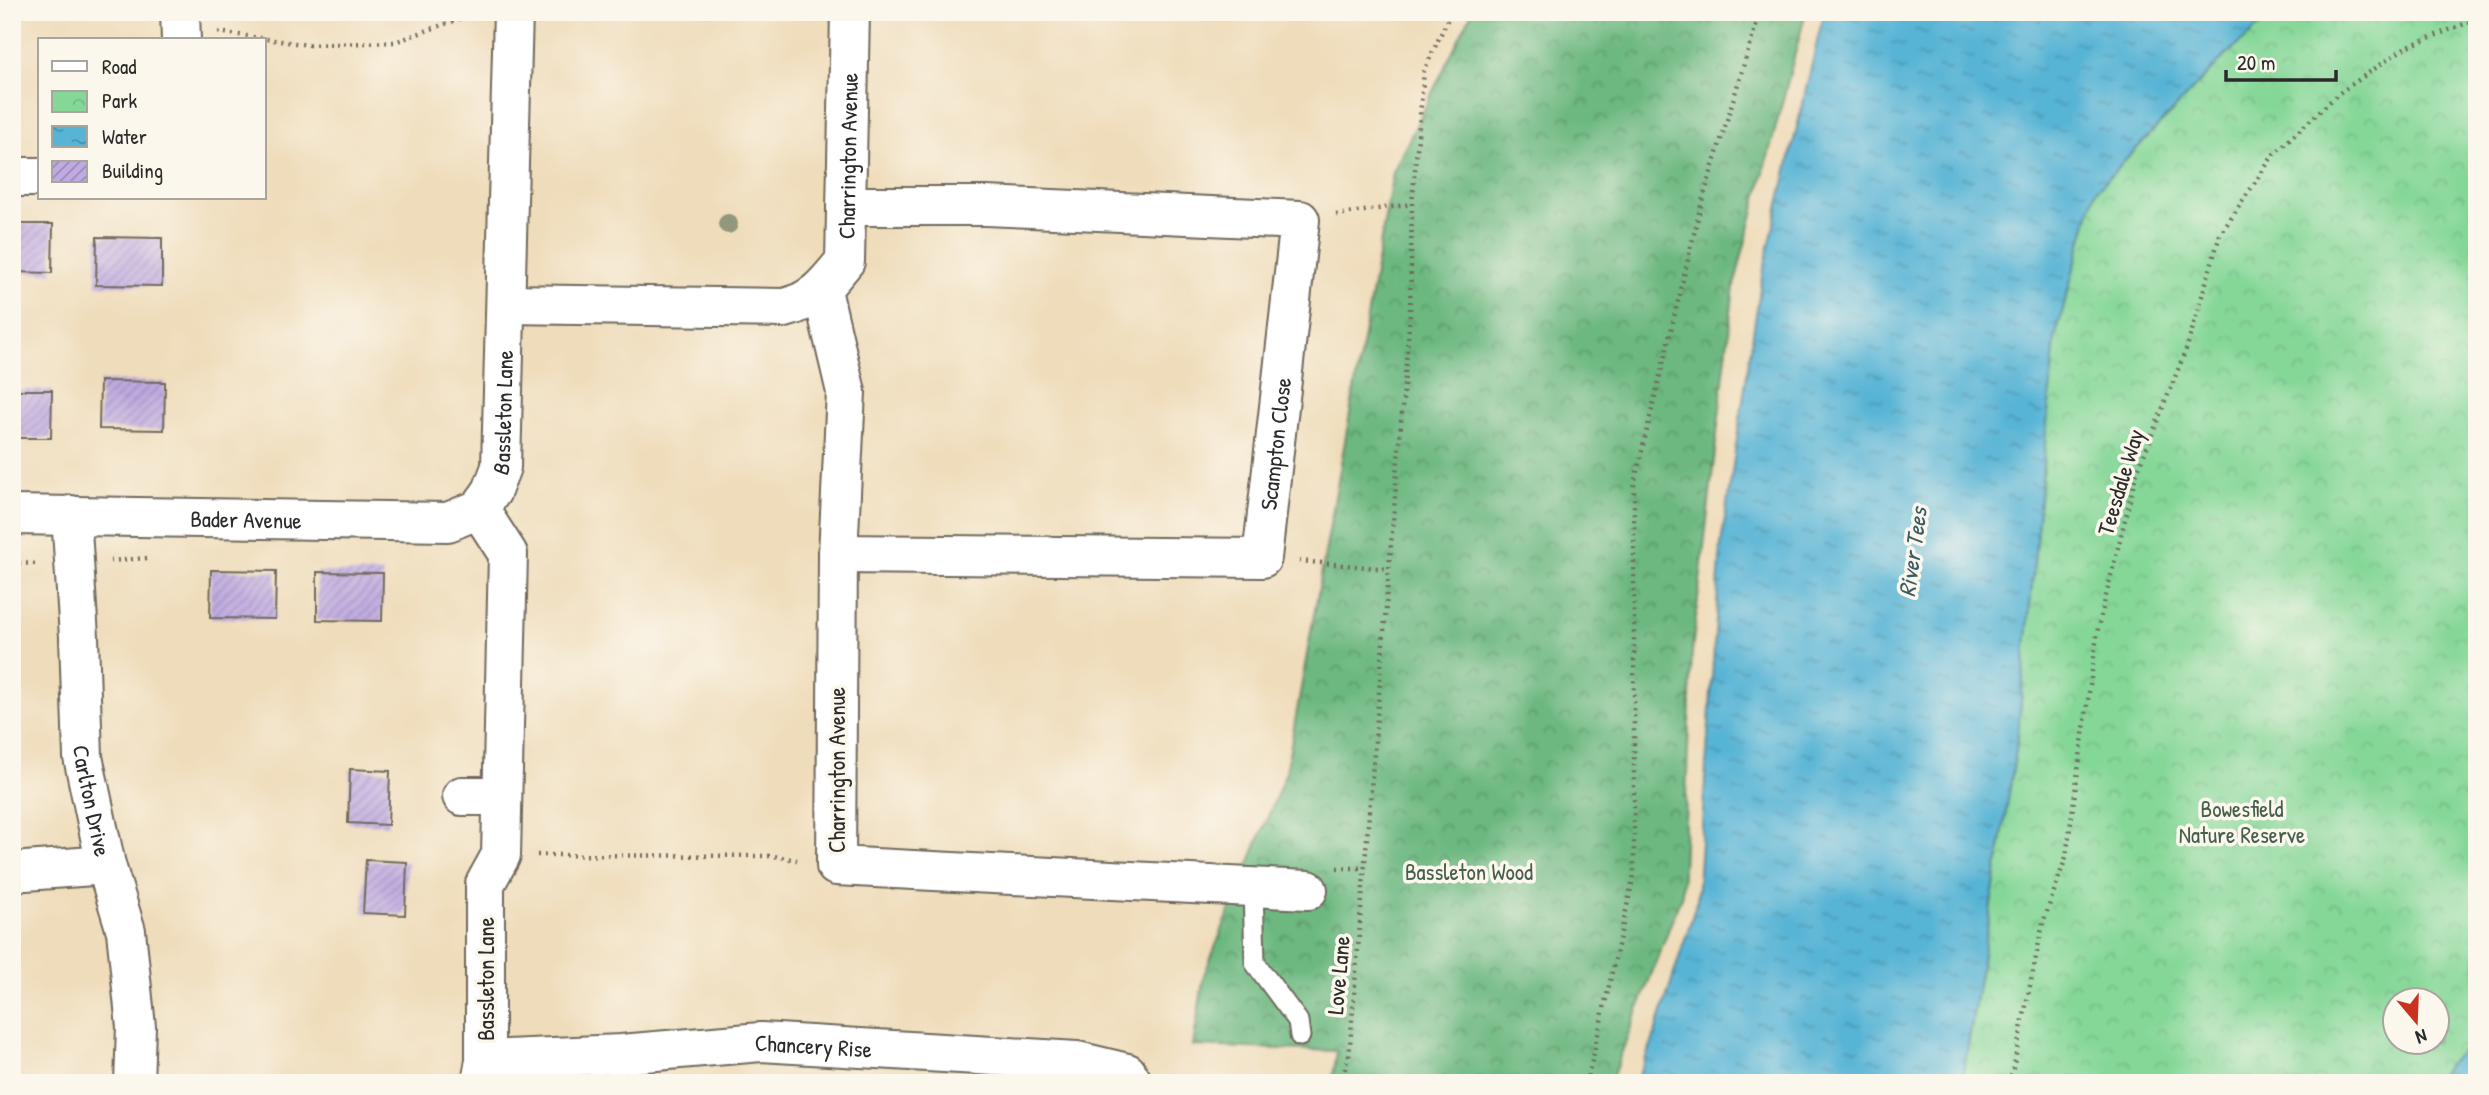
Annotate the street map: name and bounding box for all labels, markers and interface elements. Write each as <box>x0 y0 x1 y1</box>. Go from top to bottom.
legend <box>38 38 266 200</box>
scale bar <box>2226 38 2337 82</box>
text: 20 m <box>2237 48 2275 77</box>
text: Road <box>102 52 136 81</box>
street label: Charrington Avenue <box>830 73 864 239</box>
text: Park <box>102 86 137 115</box>
text: Water <box>102 122 147 151</box>
text: Building <box>102 156 163 185</box>
street label: Bassleton Lane <box>484 350 520 479</box>
street label: Scampton Close <box>1252 376 1298 512</box>
street label: Teesdale Way <box>2089 425 2151 539</box>
street label: Bader Avenue <box>190 502 302 535</box>
water label: River Tees <box>1890 503 1934 599</box>
street label: Charrington Avenue <box>821 687 852 853</box>
street label: Carlton Drive <box>67 745 119 859</box>
park label: Bowesfield Nature Reserve <box>2179 793 2305 850</box>
park label: Bassleton Wood <box>1405 856 1533 887</box>
street label: Bassleton Lane <box>470 917 501 1041</box>
street label: Love Lane <box>1319 935 1357 1015</box>
north arrow <box>2380 986 2450 1056</box>
text: N <box>2413 1023 2431 1051</box>
street label: Chancery Rise <box>753 1026 873 1064</box>

